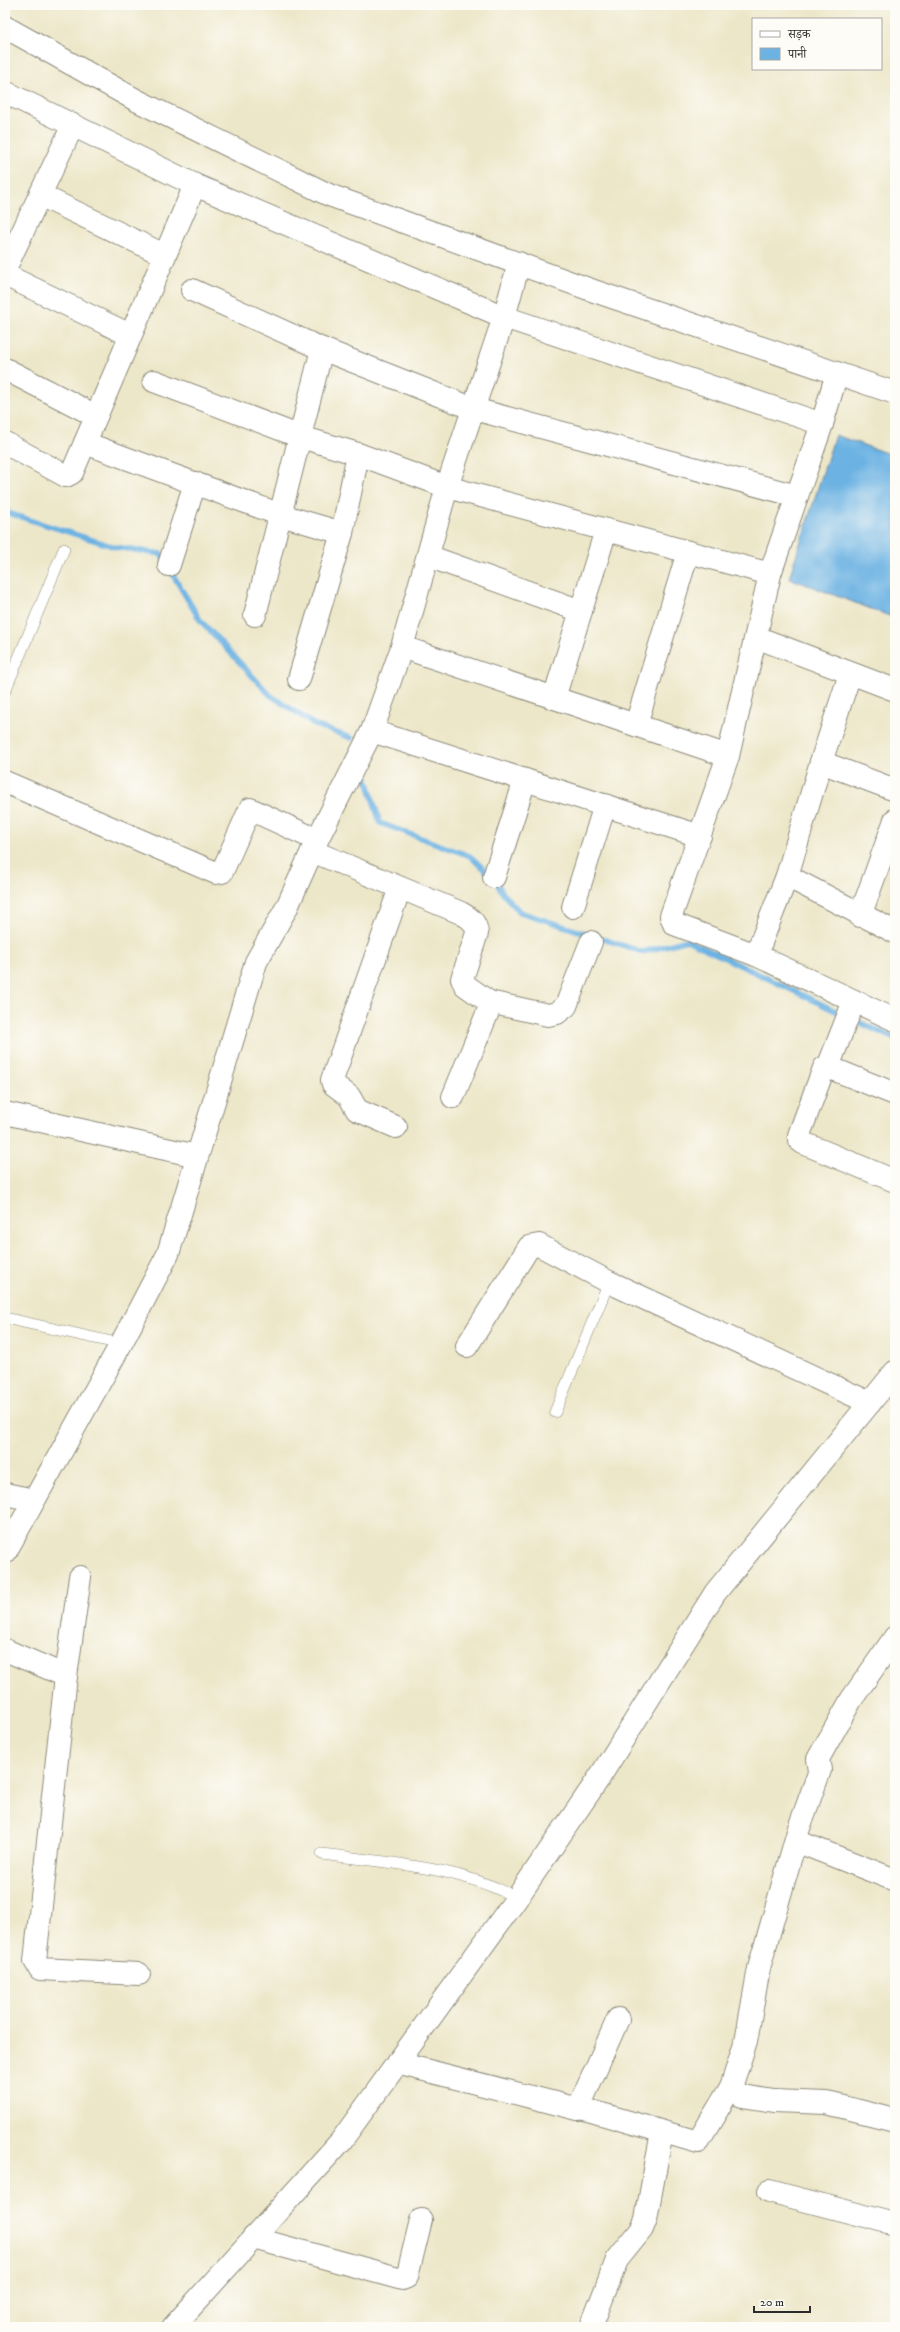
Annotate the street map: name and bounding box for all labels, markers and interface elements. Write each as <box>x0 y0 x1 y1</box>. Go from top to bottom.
legend <box>752 18 882 70</box>
text: सड़क <box>787 27 812 42</box>
text: पानी <box>787 46 807 62</box>
scale bar <box>754 2288 810 2314</box>
text: 20 m <box>760 2295 784 2310</box>

